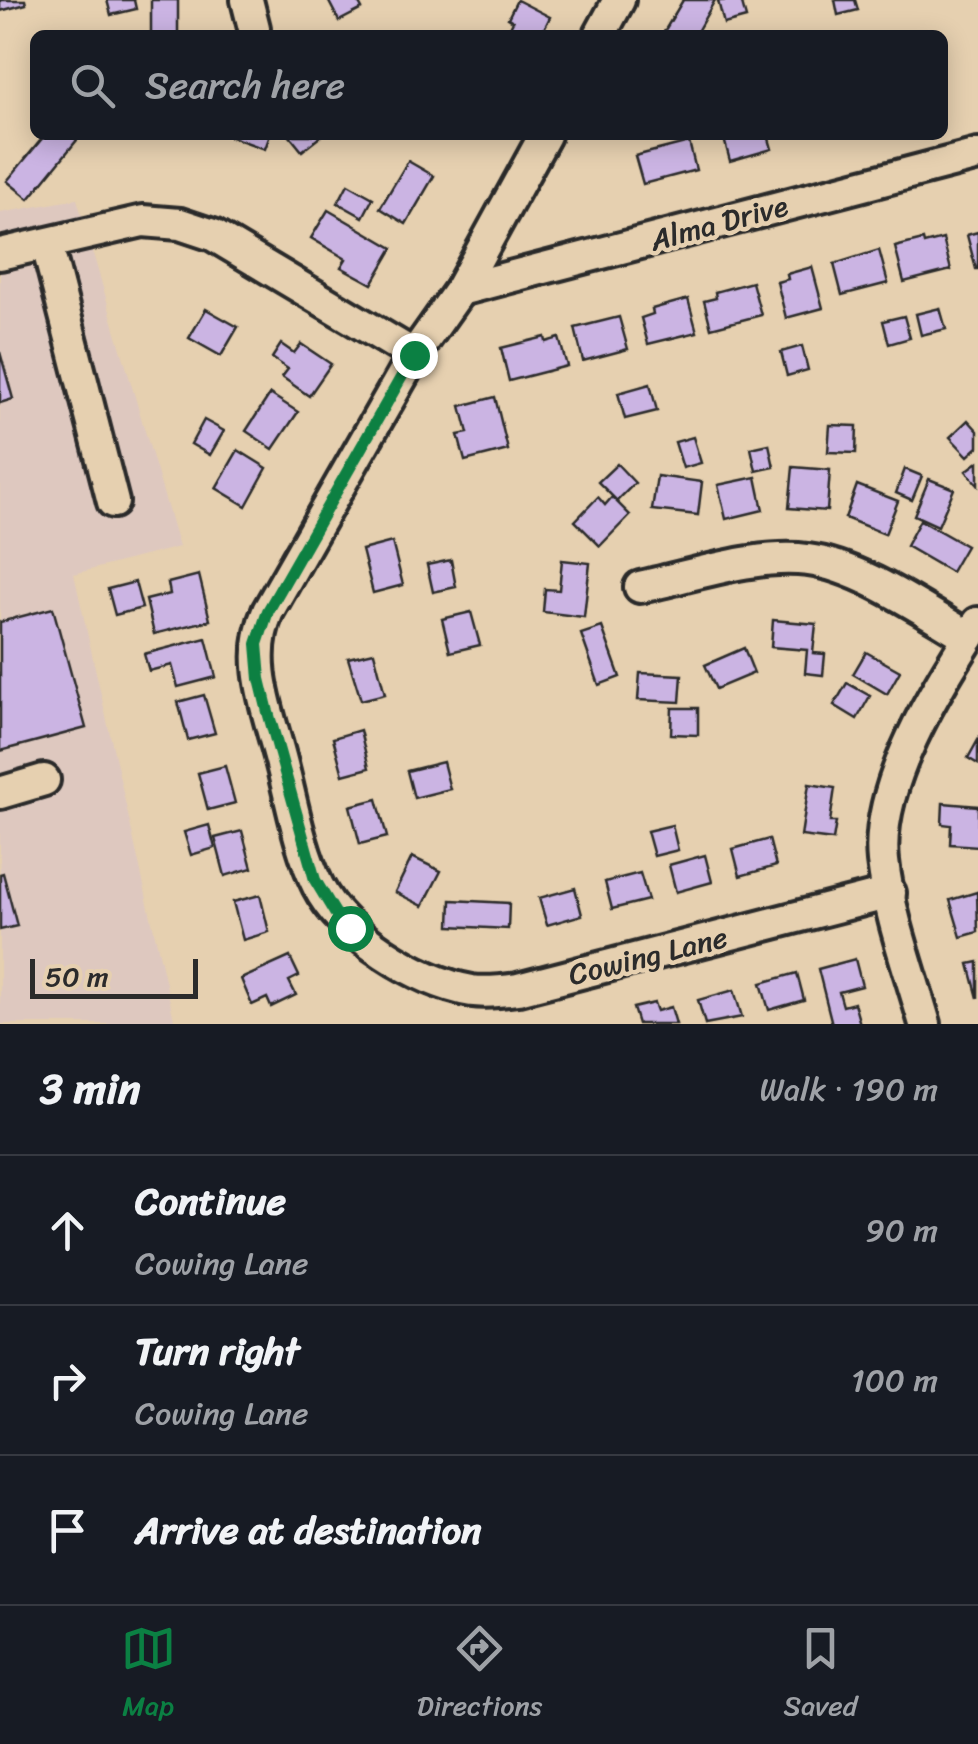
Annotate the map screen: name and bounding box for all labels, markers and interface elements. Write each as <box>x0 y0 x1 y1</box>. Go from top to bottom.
search box <box>30 30 948 140</box>
text: Search here <box>145 52 345 119</box>
icon: search <box>65 58 120 113</box>
street label: Alma Drive <box>643 179 794 268</box>
route end <box>392 333 438 379</box>
route start <box>328 906 374 952</box>
street label: Cowing Lane <box>563 910 733 1002</box>
text: 50 m <box>45 952 109 1001</box>
scale bar <box>30 954 198 998</box>
text: 3 min <box>40 1052 140 1126</box>
text: Walk · 190 m <box>759 1061 938 1118</box>
text: Continue <box>135 1168 286 1235</box>
text: 90 m <box>865 1202 938 1259</box>
icon: ahead <box>40 1203 95 1258</box>
text: Cowing Lane <box>135 1235 308 1292</box>
text: Turn right <box>135 1318 300 1385</box>
text: 100 m <box>851 1352 938 1409</box>
icon: right <box>40 1353 95 1408</box>
text: Cowing Lane <box>135 1385 308 1442</box>
text: Arrive at destination <box>135 1497 482 1564</box>
icon: arrive <box>40 1503 95 1558</box>
tab: Map <box>121 1621 176 1730</box>
tab: Directions <box>417 1621 542 1730</box>
tab: Saved <box>784 1621 857 1730</box>

